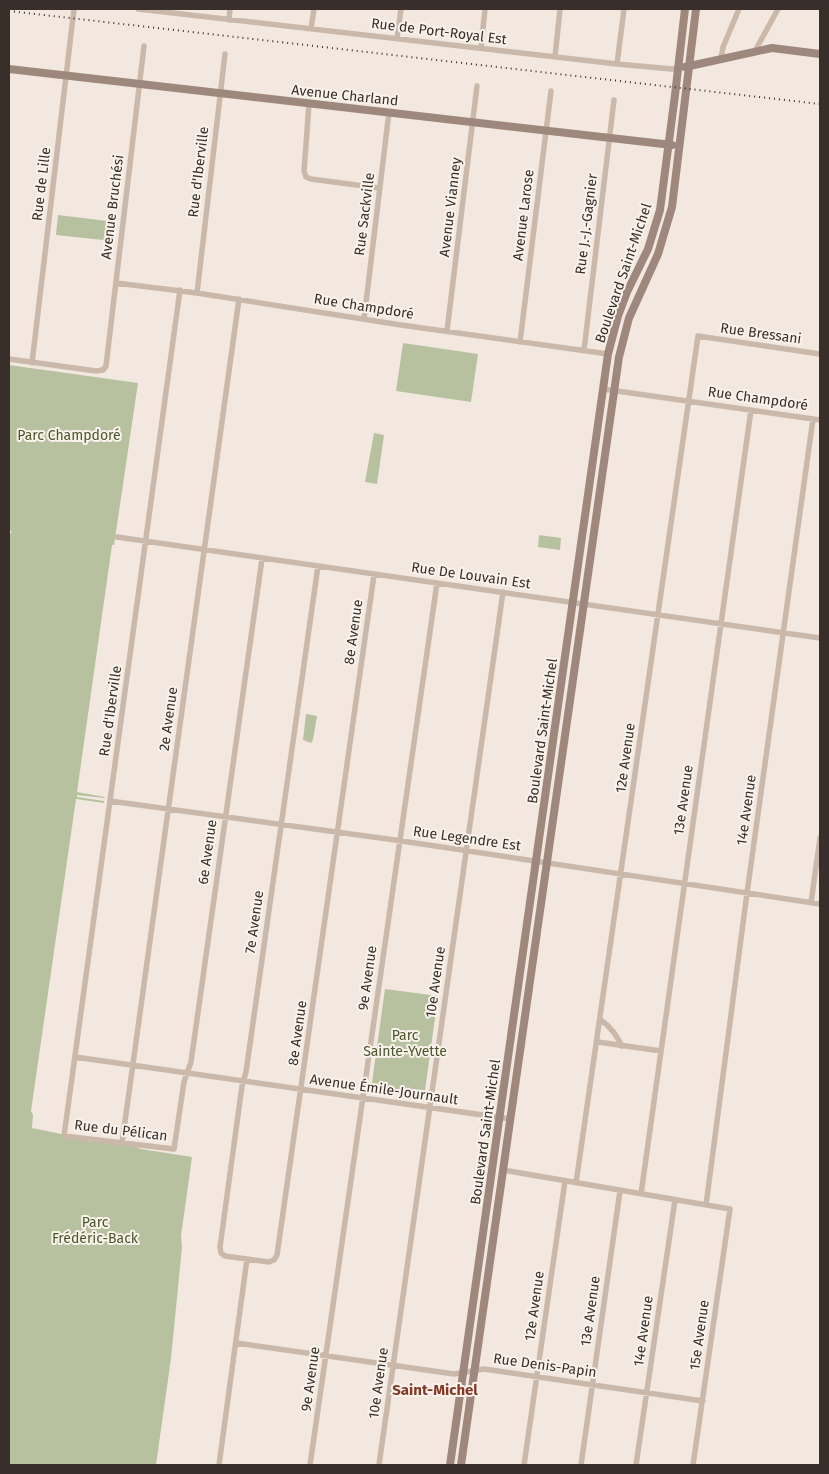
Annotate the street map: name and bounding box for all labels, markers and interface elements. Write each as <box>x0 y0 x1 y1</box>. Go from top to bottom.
street label: Rue de Port-Royal Est <box>370 15 509 48</box>
street label: Avenue Charland <box>291 81 399 110</box>
street label: Rue d'Iberville <box>184 126 213 218</box>
street label: Rue de Lille <box>29 146 54 222</box>
street label: Avenue Bruchési <box>98 154 127 260</box>
street label: Avenue Vianney <box>436 156 465 258</box>
street label: Avenue Larose <box>509 168 538 262</box>
street label: Rue Sackville <box>351 172 378 257</box>
street label: Rue J.-J.-Gagnier <box>572 172 601 276</box>
street label: Boulevard Saint-Michel <box>592 201 655 345</box>
street label: Rue Champdoré <box>313 290 415 323</box>
street label: Rue Bressani <box>719 319 803 348</box>
street label: Rue Champdoré <box>707 383 809 414</box>
park label: Parc Champdoré <box>17 427 121 444</box>
street label: Rue De Louvain Est <box>410 559 533 592</box>
street label: 8e Avenue <box>341 598 366 666</box>
street label: Boulevard Saint-Michel <box>524 657 561 805</box>
street label: Rue d'Iberville <box>96 665 125 758</box>
street label: 2e Avenue <box>156 686 181 752</box>
street label: 12e Avenue <box>612 722 639 794</box>
street label: 13e Avenue <box>670 764 697 836</box>
street label: 14e Avenue <box>733 774 760 847</box>
street label: 6e Avenue <box>195 819 220 886</box>
street label: Rue Legendre Est <box>412 823 523 855</box>
street label: 7e Avenue <box>242 889 267 955</box>
street label: 9e Avenue <box>355 945 380 1012</box>
street label: 10e Avenue <box>422 945 449 1019</box>
street label: 8e Avenue <box>285 999 310 1067</box>
park label: Parc Sainte-Yvette <box>363 1027 447 1060</box>
street label: Boulevard Saint-Michel <box>467 1058 504 1206</box>
street label: Avenue Émile-Journault <box>309 1070 460 1108</box>
street label: Rue du Pélican <box>73 1116 169 1145</box>
park label: Parc Frédéric-Back <box>52 1214 139 1247</box>
street label: 12e Avenue <box>521 1270 548 1342</box>
street label: 13e Avenue <box>577 1275 604 1347</box>
street label: 14e Avenue <box>630 1295 657 1368</box>
street label: 15e Avenue <box>686 1299 713 1371</box>
street label: 9e Avenue <box>298 1346 323 1413</box>
street label: 10e Avenue <box>365 1346 392 1420</box>
street label: Rue Denis-Papin <box>492 1350 598 1381</box>
district label: Saint-Michel <box>392 1381 478 1399</box>

